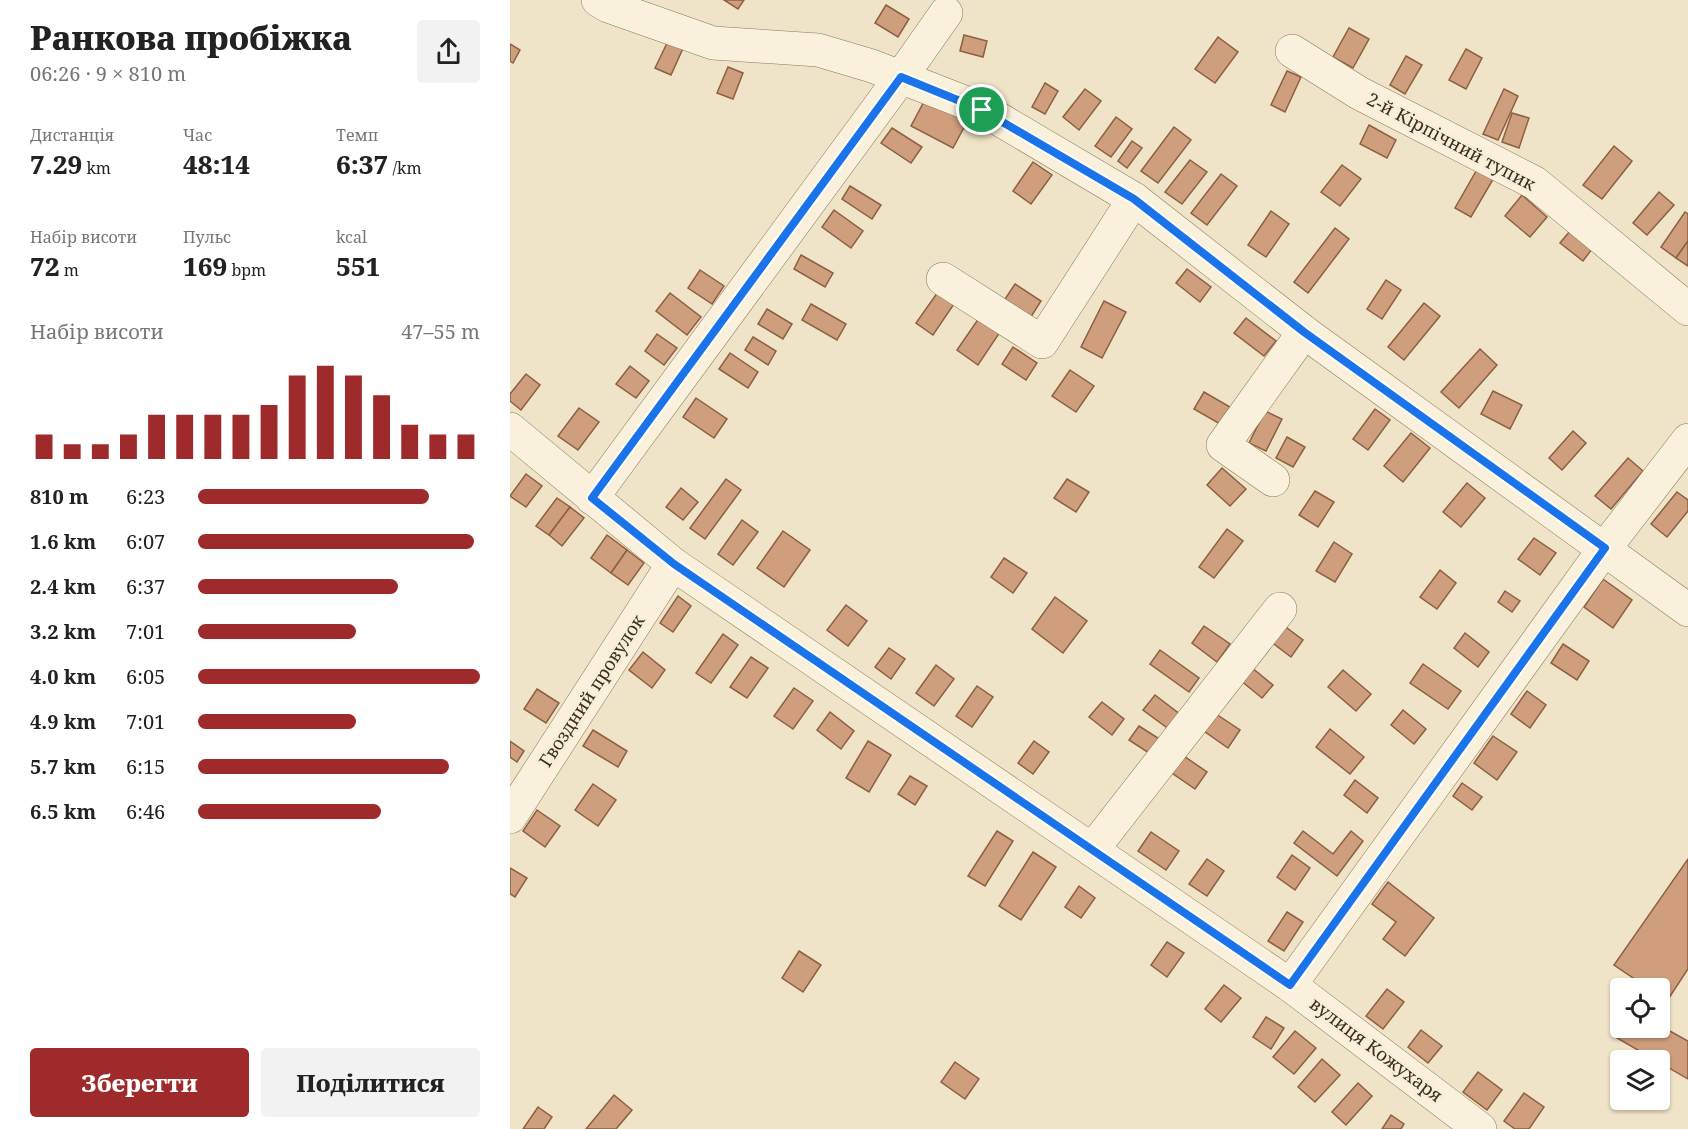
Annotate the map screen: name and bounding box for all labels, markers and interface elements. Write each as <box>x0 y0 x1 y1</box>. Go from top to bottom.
text: Ранкова пробіжка <box>30 15 352 60</box>
button: share <box>417 20 480 83</box>
text: 06:26 · 9 × 810 m <box>30 60 186 87</box>
pin <box>956 84 1007 135</box>
street label: 2-й Кірпічний тупик <box>1363 86 1540 196</box>
icon: arrive <box>965 93 998 126</box>
text: Дистанція <box>30 124 114 146</box>
text: Час <box>183 124 212 146</box>
text: Темп <box>336 124 378 146</box>
text: 7.29 <box>30 146 82 182</box>
text: 48:14 <box>183 146 250 182</box>
text: 6:37 <box>336 146 388 182</box>
text: km <box>82 157 111 179</box>
text: /km <box>388 157 422 179</box>
text: Набір висоти <box>30 226 137 248</box>
text: Пульс <box>183 226 231 248</box>
text: kcal <box>336 226 367 248</box>
text: 72 <box>30 248 59 284</box>
text: 169 <box>183 248 227 284</box>
text: 551 <box>336 248 380 284</box>
text: m <box>59 259 79 281</box>
text: bpm <box>227 259 266 281</box>
text: Набір висоти <box>30 318 164 345</box>
text: 47–55 m <box>401 318 480 345</box>
text: 810 m <box>30 483 89 510</box>
text: 6:23 <box>126 483 165 510</box>
text: 1.6 km <box>30 528 96 555</box>
text: 6:07 <box>126 528 165 555</box>
text: 2.4 km <box>30 573 96 600</box>
text: 6:37 <box>126 573 165 600</box>
street label: Гвоздний провулок <box>533 609 650 771</box>
text: 3.2 km <box>30 618 96 645</box>
text: 7:01 <box>126 618 165 645</box>
text: 4.0 km <box>30 663 96 690</box>
text: 6:05 <box>126 663 165 690</box>
text: 4.9 km <box>30 708 96 735</box>
text: 7:01 <box>126 708 165 735</box>
text: 5.7 km <box>30 753 96 780</box>
text: 6:15 <box>126 753 165 780</box>
text: 6.5 km <box>30 798 96 825</box>
text: 6:46 <box>126 798 165 825</box>
map controls <box>1610 978 1670 1110</box>
button: locate <box>1610 978 1670 1038</box>
street label: вулиця Кожухаря <box>1305 991 1448 1107</box>
button: Зберегти <box>30 1048 249 1117</box>
button: Поділитися <box>261 1048 480 1117</box>
button: layers <box>1610 1050 1670 1110</box>

